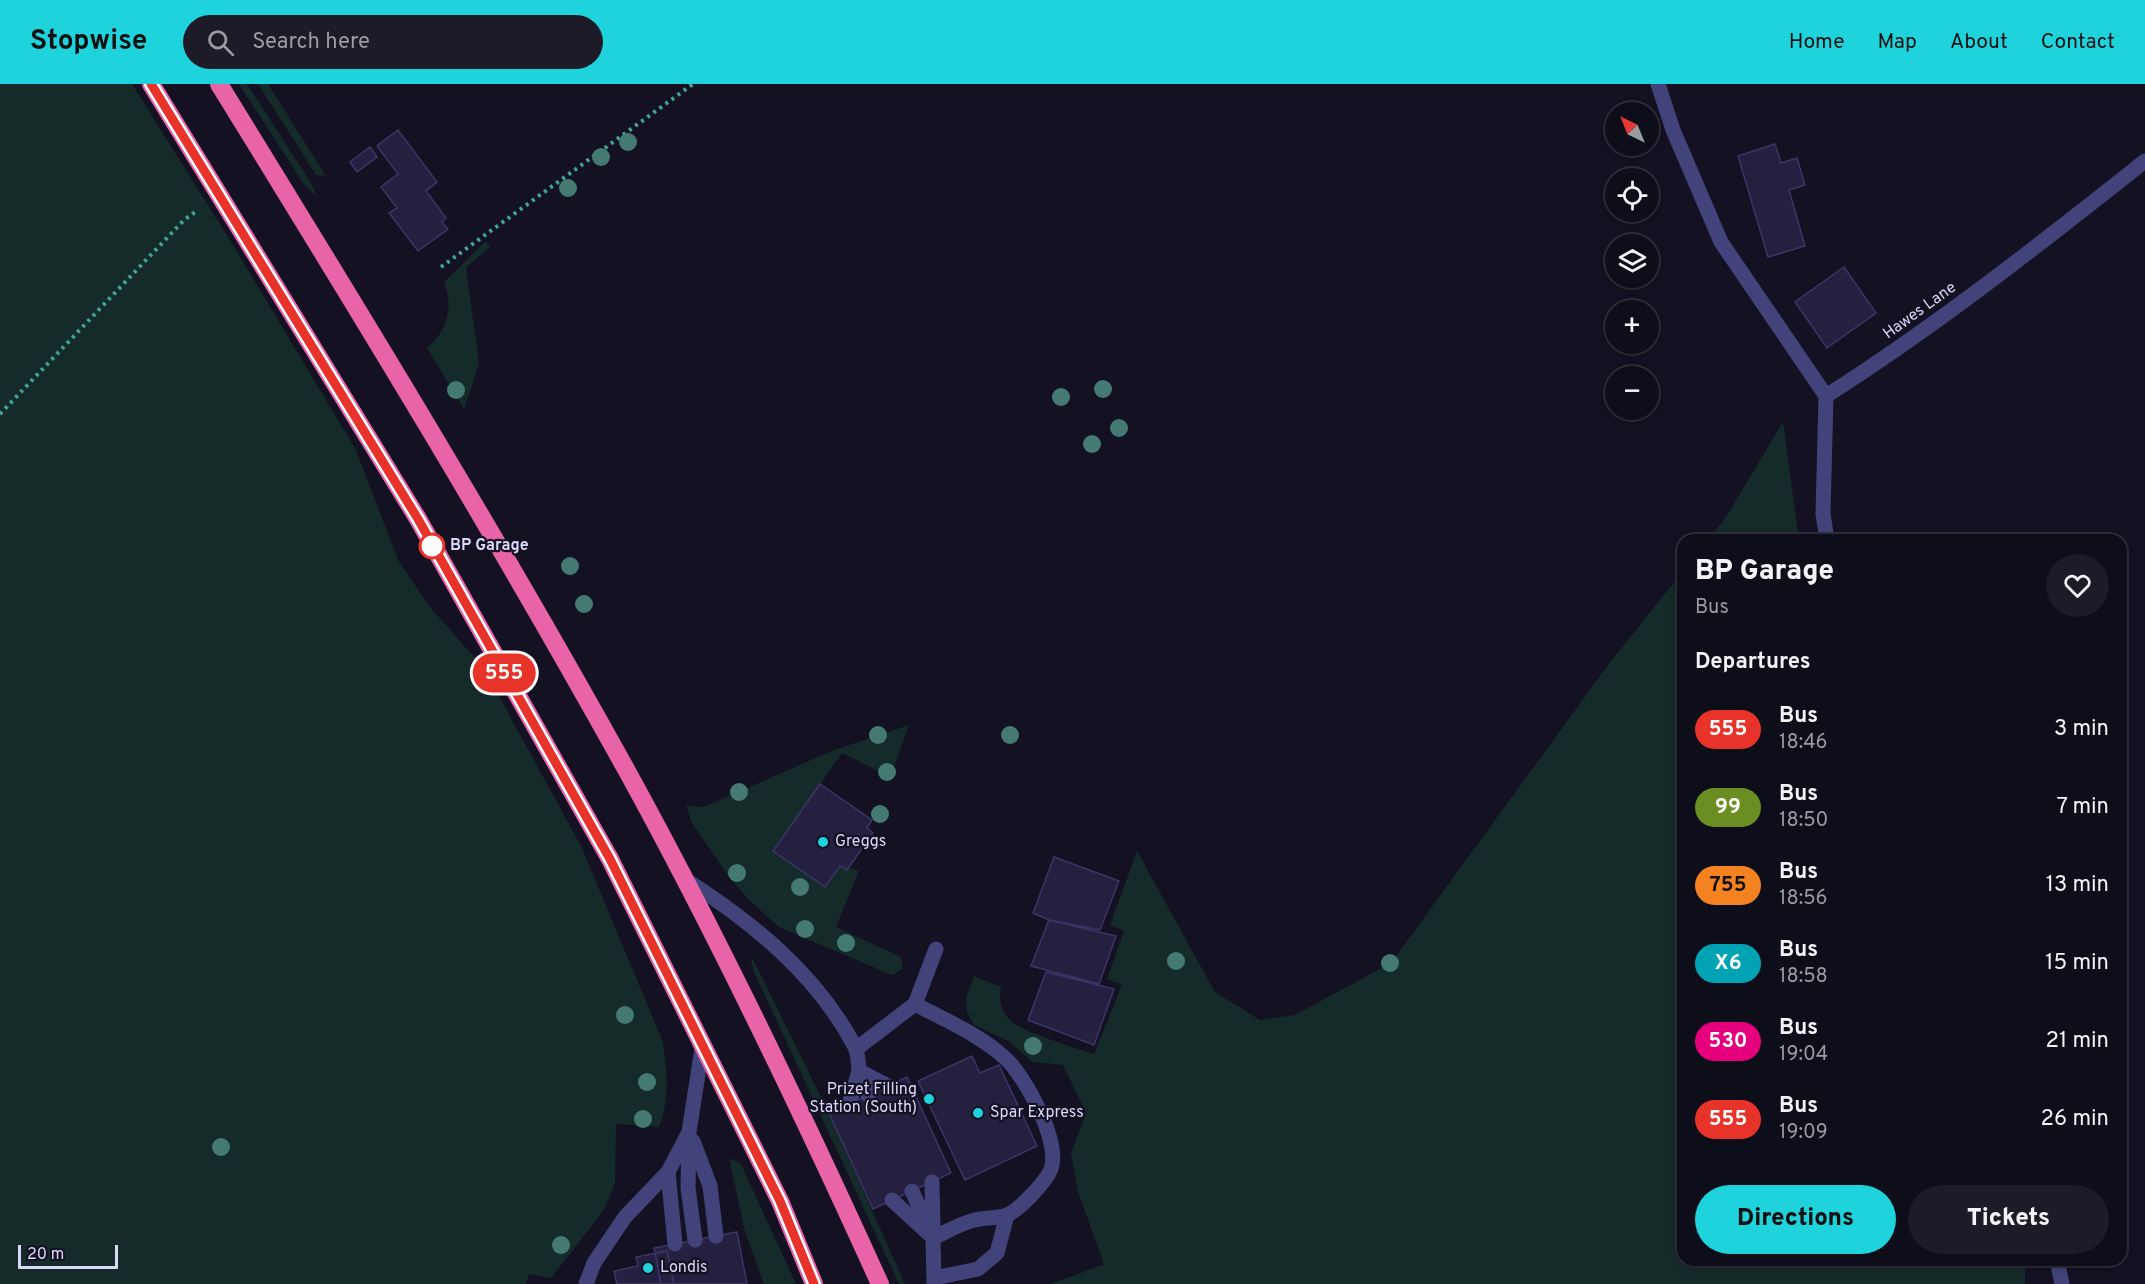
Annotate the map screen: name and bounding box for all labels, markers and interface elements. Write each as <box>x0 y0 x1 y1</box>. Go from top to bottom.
search box <box>183 15 603 69</box>
text: Stopwise <box>30 24 147 60</box>
icon: search <box>204 26 237 59</box>
text: Search here <box>252 29 370 56</box>
text: Home <box>1789 29 1845 56</box>
text: Map <box>1878 29 1917 56</box>
text: About <box>1950 29 2008 56</box>
text: Contact <box>2041 29 2115 56</box>
north arrow <box>1605 102 1659 156</box>
map controls <box>1605 102 1659 420</box>
button: locate <box>1605 168 1659 222</box>
button: layers <box>1605 234 1659 288</box>
street label: Hawes Lane <box>1880 278 1960 344</box>
button: + <box>1605 300 1659 354</box>
button: − <box>1605 366 1659 420</box>
marker: BP Garage <box>419 533 445 559</box>
place label: BP Garage <box>450 536 529 556</box>
text: BP Garage <box>1695 554 1834 590</box>
button: heart <box>2046 554 2109 617</box>
text: Bus <box>1695 595 1729 621</box>
text: Departures <box>1695 649 1811 676</box>
line badge: 555 <box>470 654 538 692</box>
text: 555 <box>485 660 523 687</box>
text: Bus <box>1779 703 1818 730</box>
text: 555 <box>1709 716 1747 743</box>
text: 3 min <box>2054 716 2109 743</box>
text: 18:46 <box>1779 730 1828 756</box>
text: Bus <box>1779 781 1818 808</box>
text: 99 <box>1715 794 1741 821</box>
text: 7 min <box>2057 794 2109 821</box>
text: 18:50 <box>1779 808 1828 834</box>
place label: Greggs <box>835 832 886 852</box>
marker: Greggs <box>816 835 830 849</box>
text: Bus <box>1779 859 1818 886</box>
text: 755 <box>1710 872 1746 899</box>
text: 13 min <box>2046 872 2109 899</box>
text: 18:56 <box>1779 886 1828 912</box>
text: Bus <box>1779 937 1818 964</box>
text: X6 <box>1714 950 1742 977</box>
text: 15 min <box>2045 950 2109 977</box>
text: 18:58 <box>1779 964 1828 990</box>
text: Bus <box>1779 1015 1818 1042</box>
text: 530 <box>1709 1028 1747 1055</box>
text: 21 min <box>2046 1028 2109 1055</box>
text: 19:04 <box>1779 1042 1828 1068</box>
place label: Prizet Filling Station (South) <box>810 1080 917 1118</box>
marker: Prizet Filling Station (South) <box>922 1092 936 1106</box>
text: Bus <box>1779 1093 1818 1120</box>
place label: Spar Express <box>990 1103 1084 1123</box>
marker: Spar Express <box>971 1106 985 1120</box>
text: 555 <box>1709 1106 1747 1133</box>
text: 26 min <box>2041 1106 2109 1133</box>
text: 19:09 <box>1779 1120 1828 1146</box>
button: Directions <box>1695 1185 1896 1254</box>
button: Tickets <box>1908 1185 2109 1254</box>
scale bar <box>18 1242 118 1270</box>
text: 20 m <box>27 1245 64 1265</box>
place label: Londis <box>660 1258 708 1278</box>
marker: Londis <box>641 1261 655 1275</box>

